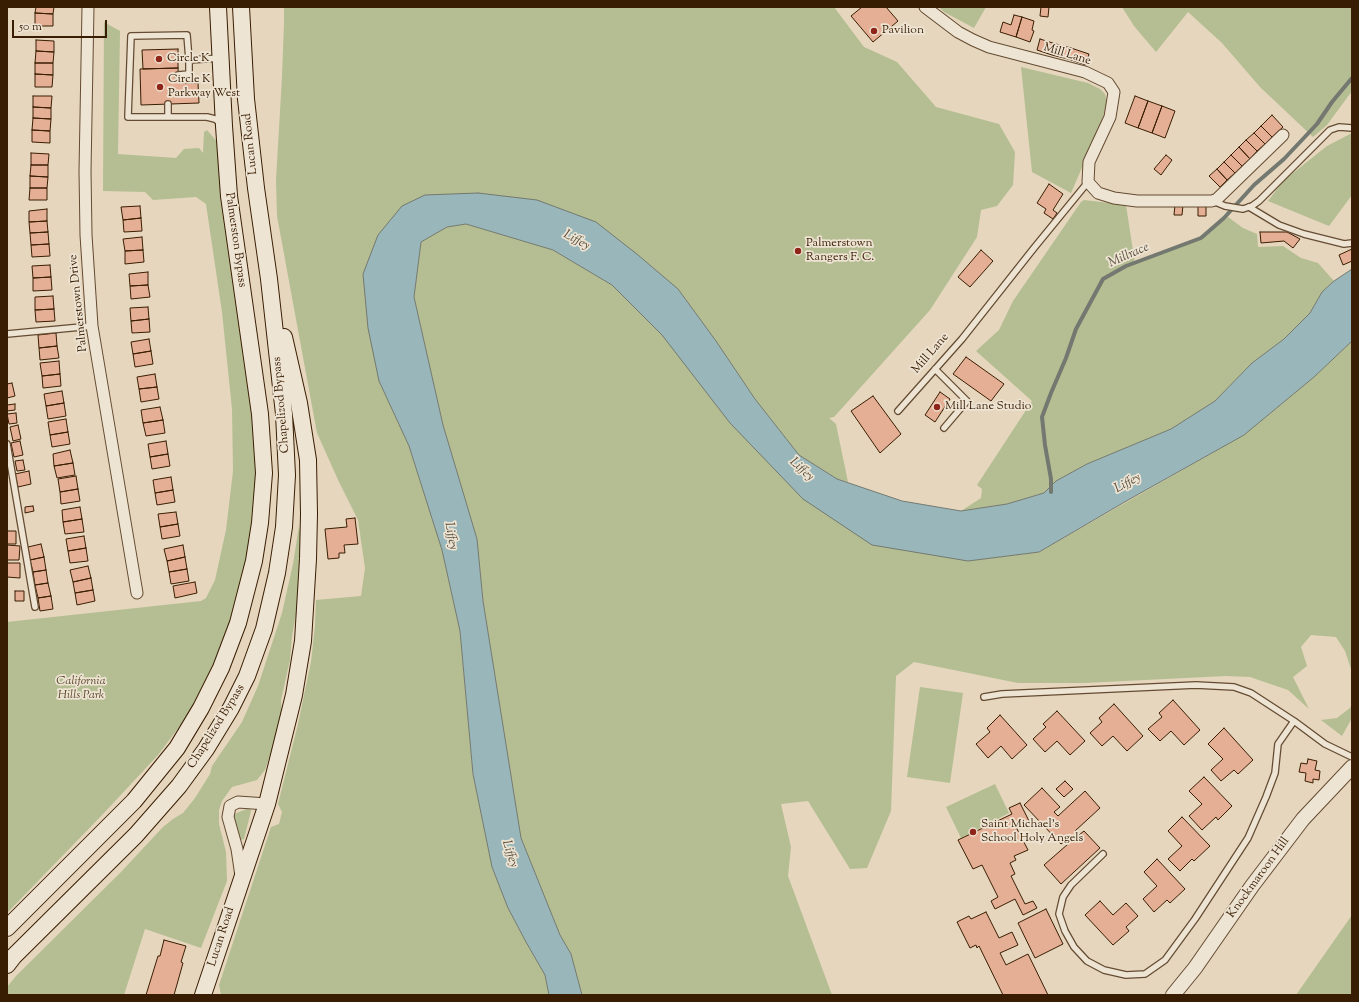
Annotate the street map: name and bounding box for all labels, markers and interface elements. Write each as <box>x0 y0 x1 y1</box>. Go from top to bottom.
scale bar <box>14 12 109 38</box>
text: 50 m <box>19 18 42 36</box>
place label: Pavilion <box>882 24 924 38</box>
marker: Pavilion <box>869 26 879 36</box>
street label: Mill Lane <box>1041 41 1093 69</box>
place label: Circle K <box>167 52 210 66</box>
marker: Circle K <box>154 54 164 64</box>
place label: Circle K Parkway West <box>168 73 240 101</box>
marker: Circle K Parkway West <box>155 82 165 92</box>
street label: Lucan Road <box>241 113 261 175</box>
street label: Palmerston Bypass <box>221 192 249 288</box>
water label: Liffey <box>560 227 592 255</box>
place label: Palmerstown Rangers F. C. <box>806 237 874 265</box>
water label: Millrace <box>1106 240 1152 272</box>
marker: Palmerstown Rangers F. C. <box>793 246 803 256</box>
street label: Palmerstown Drive <box>67 254 91 352</box>
street label: Mill Lane <box>909 331 953 377</box>
street label: Chapelizod Bypass <box>271 356 293 454</box>
place label: Mill Lane Studio <box>945 400 1031 414</box>
marker: Mill Lane Studio <box>932 402 942 412</box>
water label: Liffey <box>786 455 816 485</box>
water label: Liffey <box>1112 471 1144 497</box>
water label: Liffey <box>440 521 460 551</box>
park label: California Hills Park <box>56 675 106 703</box>
street label: Chapelizod Bypass <box>185 682 249 772</box>
place label: Saint Michael's School Holy Angels <box>981 818 1083 846</box>
marker: Saint Michael's School Holy Angels <box>968 827 978 837</box>
street label: Knockmaroon Hill <box>1225 835 1293 921</box>
water label: Liffey <box>497 838 521 870</box>
street label: Lucan Road <box>206 905 238 969</box>

